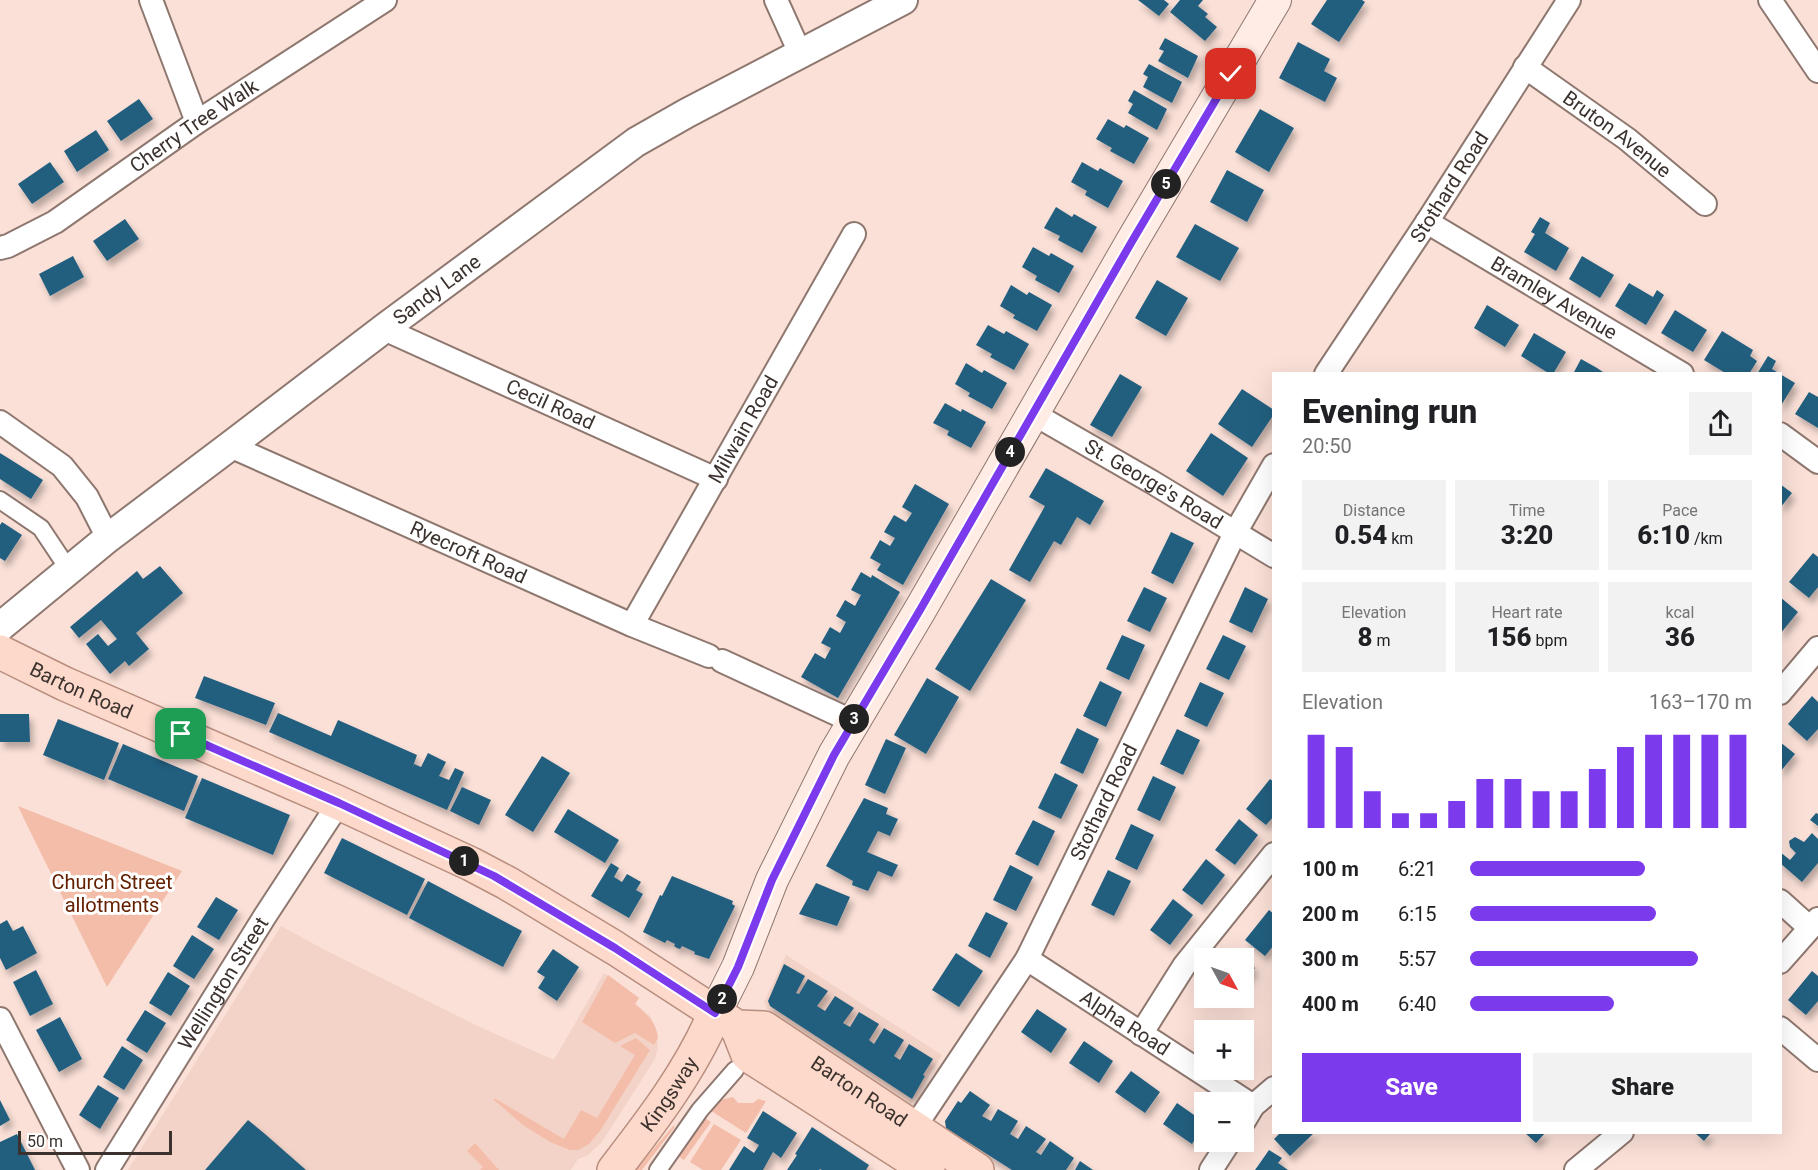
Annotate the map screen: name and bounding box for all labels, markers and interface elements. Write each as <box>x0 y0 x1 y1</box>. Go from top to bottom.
pin <box>1205 48 1256 99</box>
icon: check <box>1214 57 1247 90</box>
street label: Cherry Tree Walk <box>125 73 263 178</box>
street label: Bruton Avenue <box>1558 86 1676 183</box>
street label: Stothard Road <box>1405 127 1494 247</box>
pin: 5 <box>1151 169 1181 199</box>
text: 5 <box>1161 174 1171 193</box>
street label: Sandy Lane <box>388 249 485 330</box>
street label: Bramley Avenue <box>1487 251 1621 345</box>
street label: Milwain Road <box>703 371 783 487</box>
street label: Cecil Road <box>502 374 599 435</box>
text: Evening run <box>1302 392 1477 431</box>
button: share <box>1689 392 1752 455</box>
street label: St. George's Road <box>1080 434 1227 534</box>
text: 20:50 <box>1302 434 1352 458</box>
pin: 4 <box>995 437 1025 467</box>
text: 4 <box>1005 442 1015 461</box>
text: Distance <box>1343 501 1405 520</box>
text: Time <box>1509 501 1545 520</box>
text: Pace <box>1662 501 1698 520</box>
street label: Ryecroft Road <box>406 516 530 589</box>
text: 0.54 <box>1335 520 1387 550</box>
text: 3:20 <box>1501 520 1553 550</box>
text: 6:10 <box>1637 520 1690 550</box>
text: km <box>1387 529 1413 548</box>
text: /km <box>1690 529 1723 548</box>
text: Elevation <box>1342 603 1406 622</box>
text: Heart rate <box>1491 603 1563 622</box>
text: kcal <box>1666 603 1694 622</box>
text: 8 <box>1358 622 1373 652</box>
text: 156 <box>1487 622 1532 652</box>
text: 36 <box>1665 622 1695 652</box>
text: m <box>1373 631 1391 650</box>
text: bpm <box>1532 631 1567 650</box>
street label: Barton Road <box>26 657 136 724</box>
text: Elevation <box>1302 690 1383 714</box>
text: 163–170 m <box>1649 690 1752 714</box>
pin: 3 <box>839 704 869 734</box>
pin <box>155 708 206 759</box>
text: 3 <box>849 709 859 728</box>
icon: arrive <box>164 717 197 750</box>
street label: Stothard Road <box>1065 740 1142 864</box>
pin: 1 <box>449 846 479 876</box>
text: 1 <box>459 851 469 870</box>
text: 100 m <box>1302 857 1359 881</box>
text: 6:21 <box>1398 857 1437 881</box>
park label: Church Street allotments <box>52 870 172 917</box>
text: 200 m <box>1302 902 1359 926</box>
text: 6:15 <box>1398 902 1437 926</box>
street label: Wellington Street <box>173 913 273 1054</box>
text: 300 m <box>1302 947 1359 971</box>
text: 5:57 <box>1398 947 1437 971</box>
north arrow <box>1194 948 1254 1008</box>
map controls <box>1194 948 1254 1152</box>
pin: 2 <box>707 984 737 1014</box>
street label: Alpha Road <box>1076 985 1174 1061</box>
text: 2 <box>717 989 727 1008</box>
text: 400 m <box>1302 992 1359 1016</box>
text: 6:40 <box>1398 992 1437 1016</box>
button: + <box>1194 1020 1254 1080</box>
street label: Barton Road <box>807 1051 912 1132</box>
street label: Kingsway <box>635 1052 703 1136</box>
button: Save <box>1302 1053 1521 1122</box>
button: Share <box>1533 1053 1752 1122</box>
button: − <box>1194 1092 1254 1152</box>
scale bar <box>18 1128 172 1156</box>
text: 50 m <box>27 1132 63 1151</box>

